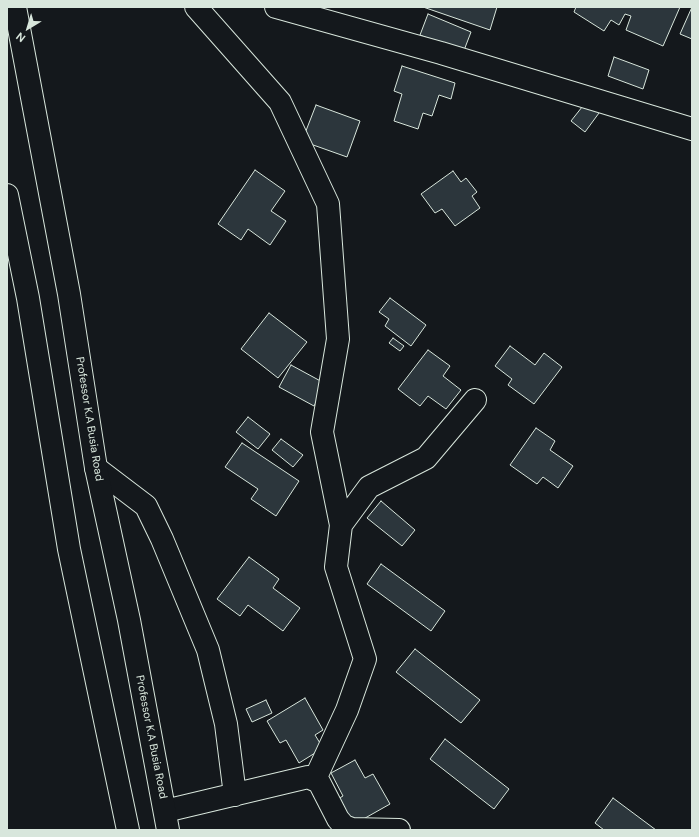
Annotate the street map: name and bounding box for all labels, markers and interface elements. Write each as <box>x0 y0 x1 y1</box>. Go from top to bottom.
north arrow <box>8 8 48 48</box>
text: N <box>13 29 28 45</box>
street label: Professor K.A Busia Road <box>73 356 105 482</box>
street label: Professor K.A Busia Road <box>133 674 169 800</box>

